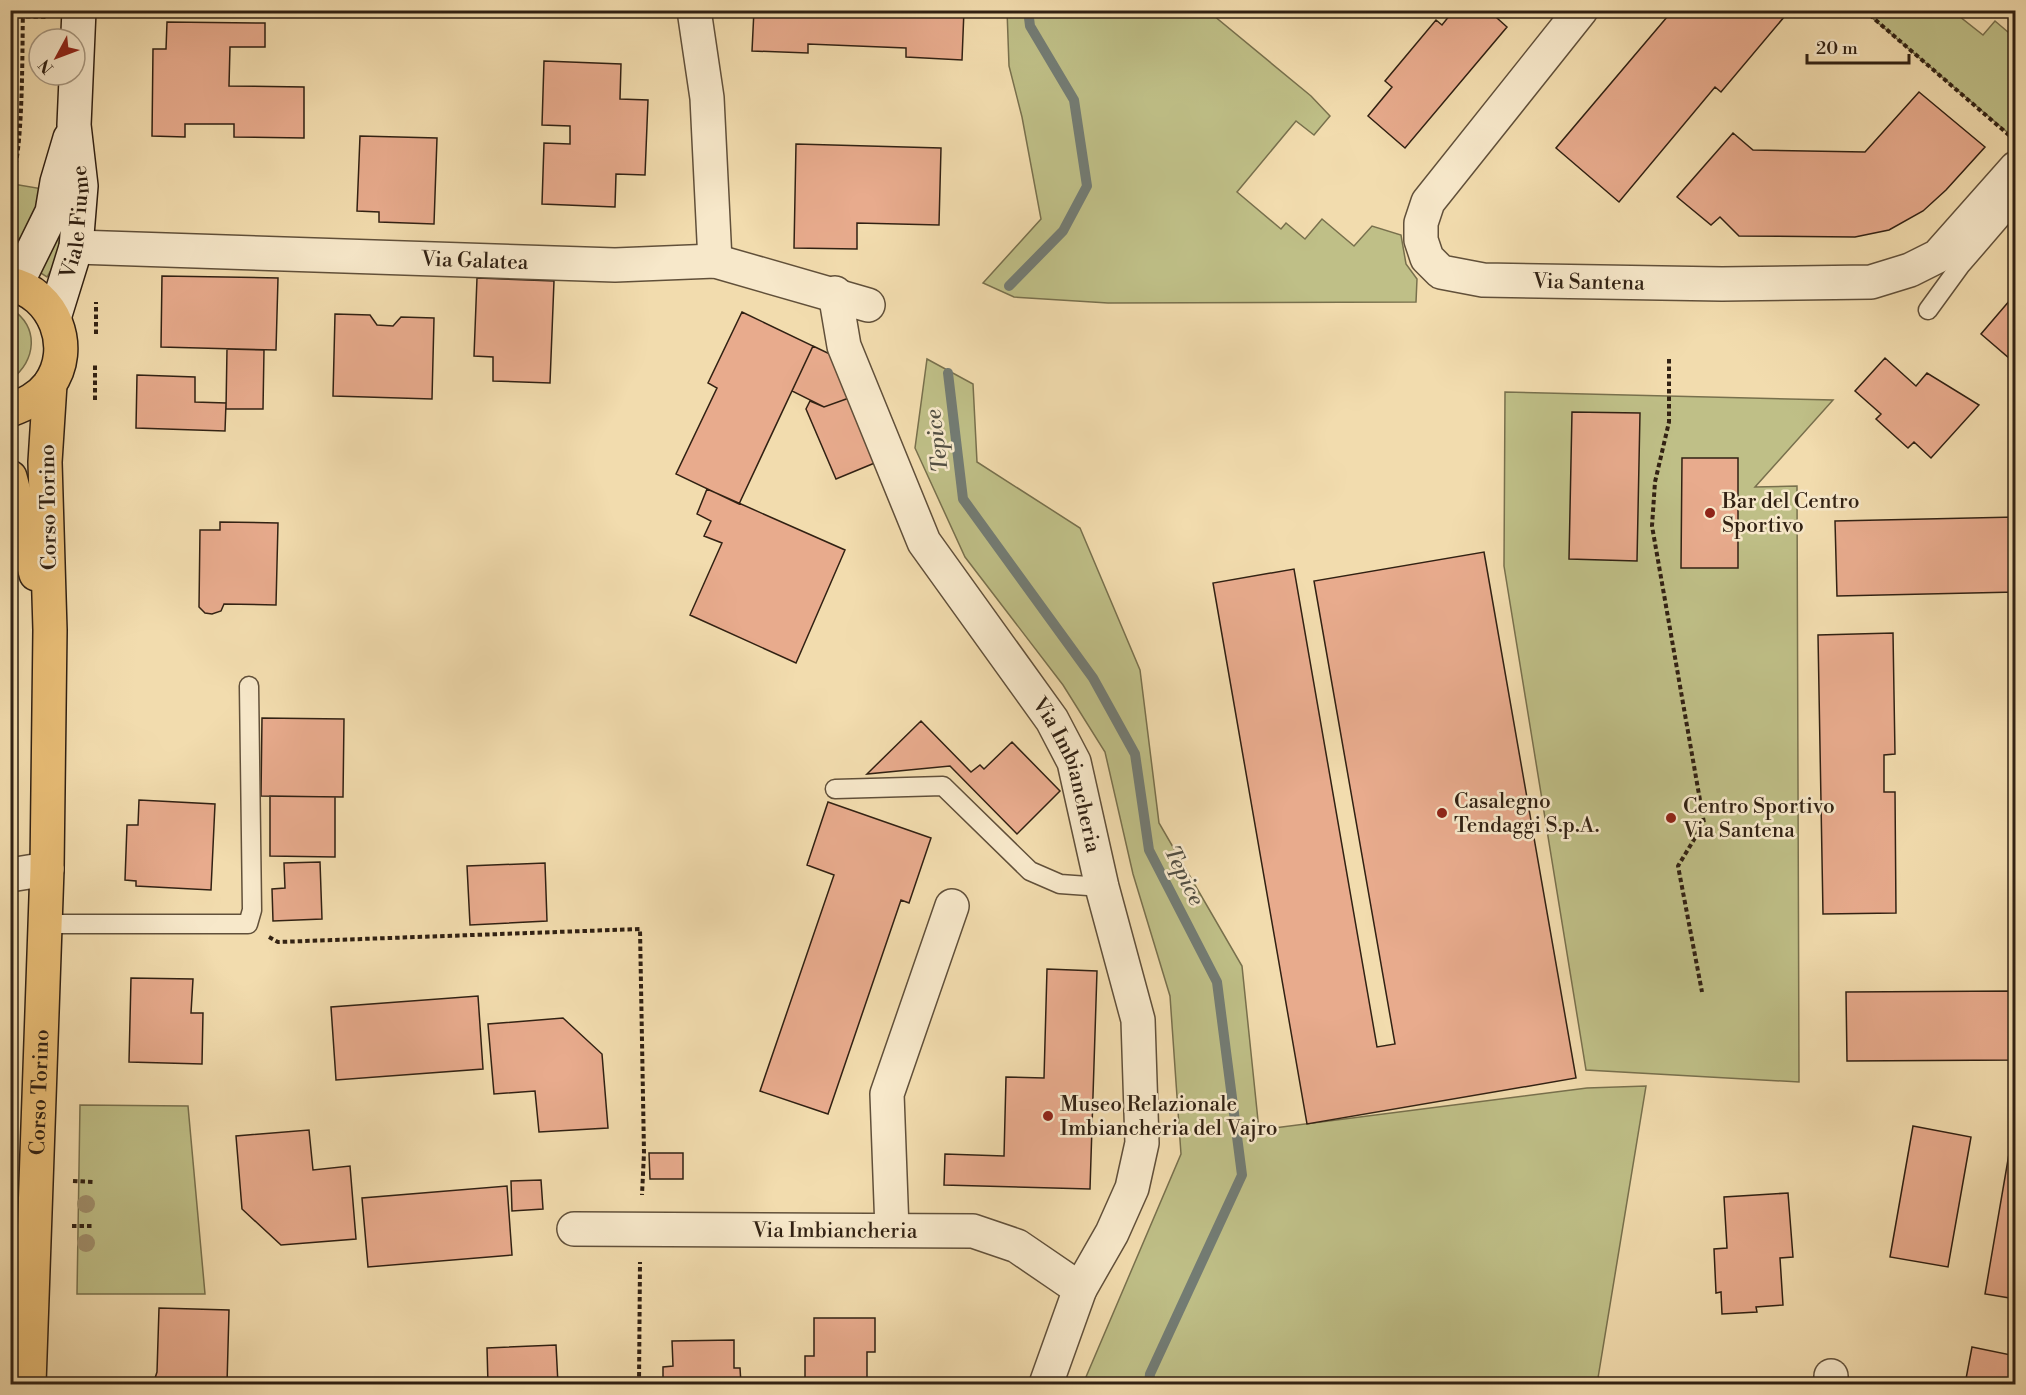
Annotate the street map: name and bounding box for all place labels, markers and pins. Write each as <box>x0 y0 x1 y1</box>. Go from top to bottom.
place label: Bar del Centro Sportivo <box>1721 489 1859 539</box>
marker: Bar del Centro Sportivo <box>1703 506 1717 520</box>
place label: Casalegno Tendaggi S.p.A. <box>1454 789 1600 839</box>
place label: Centro Sportivo Via Santena <box>1682 794 1835 844</box>
marker: Casalegno Tendaggi S.p.A. <box>1435 806 1449 820</box>
marker: Centro Sportivo Via Santena <box>1664 811 1678 825</box>
place label: Museo Relazionale Imbiancheria del Vajro <box>1060 1092 1278 1142</box>
marker: Museo Relazionale Imbiancheria del Vajro <box>1041 1109 1055 1123</box>

